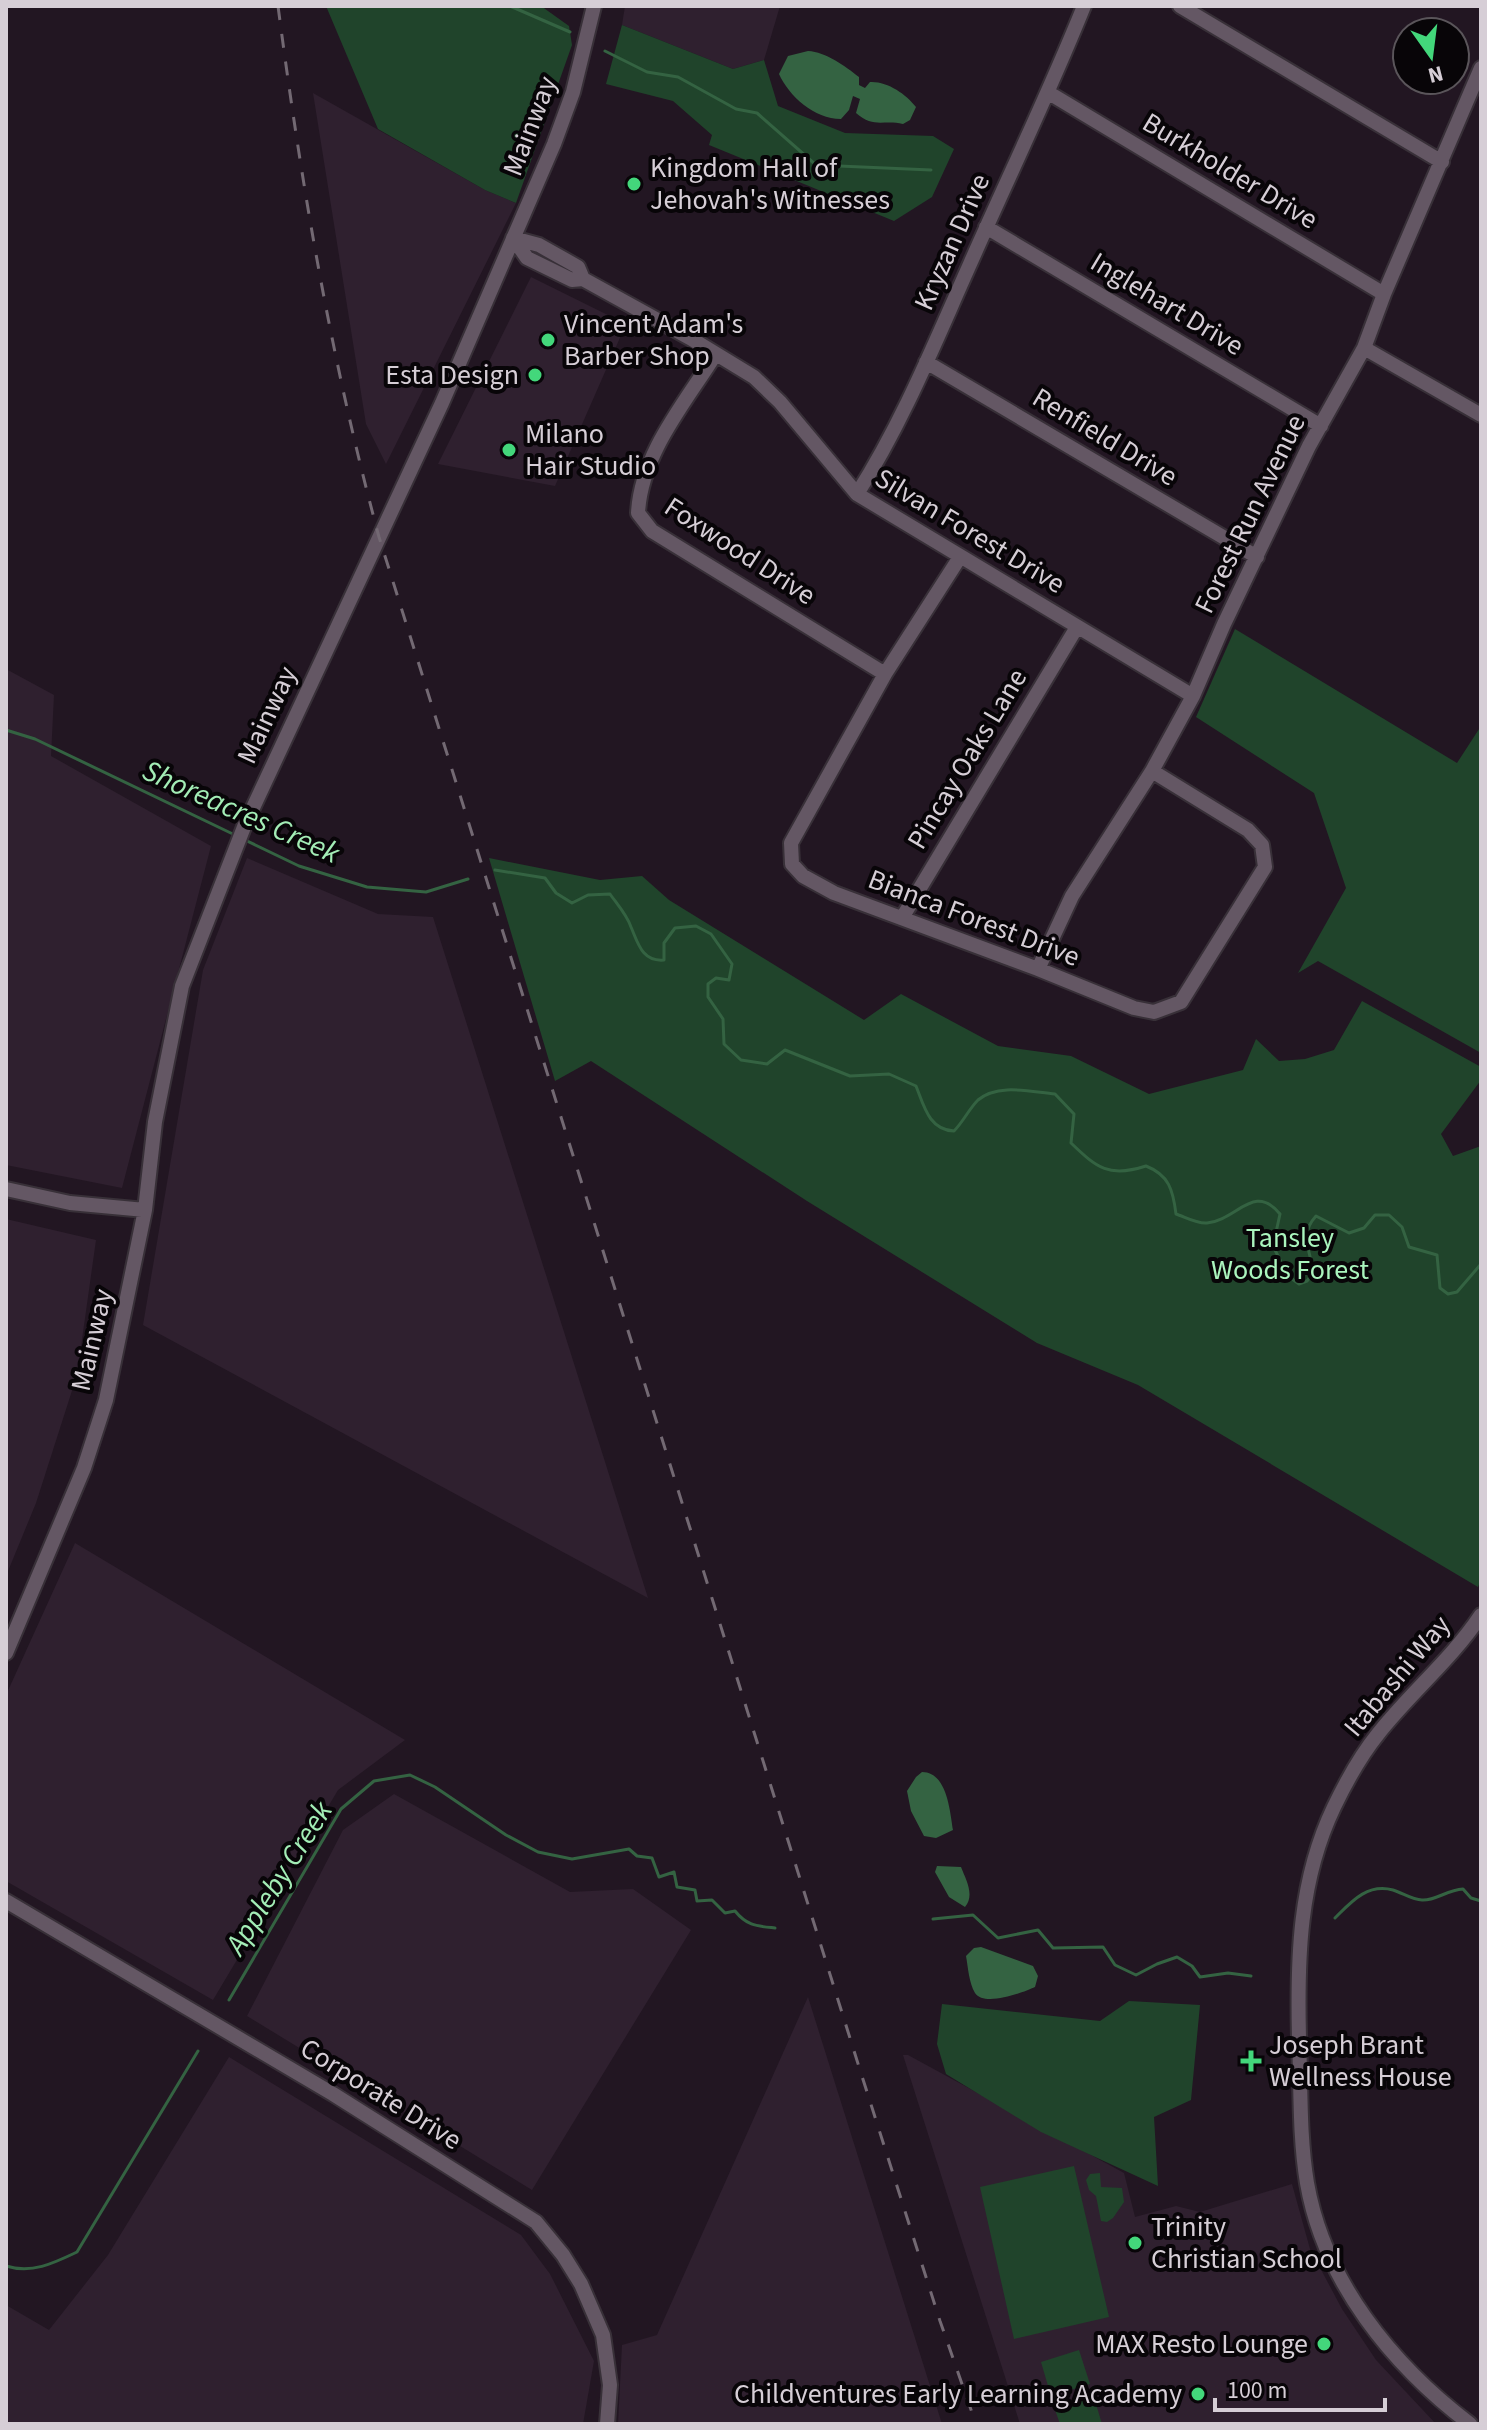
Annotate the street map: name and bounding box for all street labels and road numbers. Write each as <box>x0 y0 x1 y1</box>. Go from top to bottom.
street label: Mainway <box>493 70 567 182</box>
street label: Burkholder Drive <box>1135 103 1325 239</box>
street label: Kryzan Drive <box>904 167 1000 317</box>
street label: Inglehart Drive <box>1083 242 1251 366</box>
street label: Renfield Drive <box>1025 378 1185 496</box>
street label: Forest Run Avenue <box>1185 408 1315 620</box>
street label: Silvan Forest Drive <box>867 458 1073 604</box>
street label: Foxwood Drive <box>657 487 823 615</box>
street label: Mainway <box>227 660 307 770</box>
street label: Pincay Oaks Lane <box>897 661 1037 857</box>
street label: Bianca Forest Drive <box>862 859 1086 977</box>
street label: Mainway <box>61 1285 123 1395</box>
street label: Itabashi Way <box>1334 1607 1460 1745</box>
street label: Corporate Drive <box>293 2028 469 2160</box>

